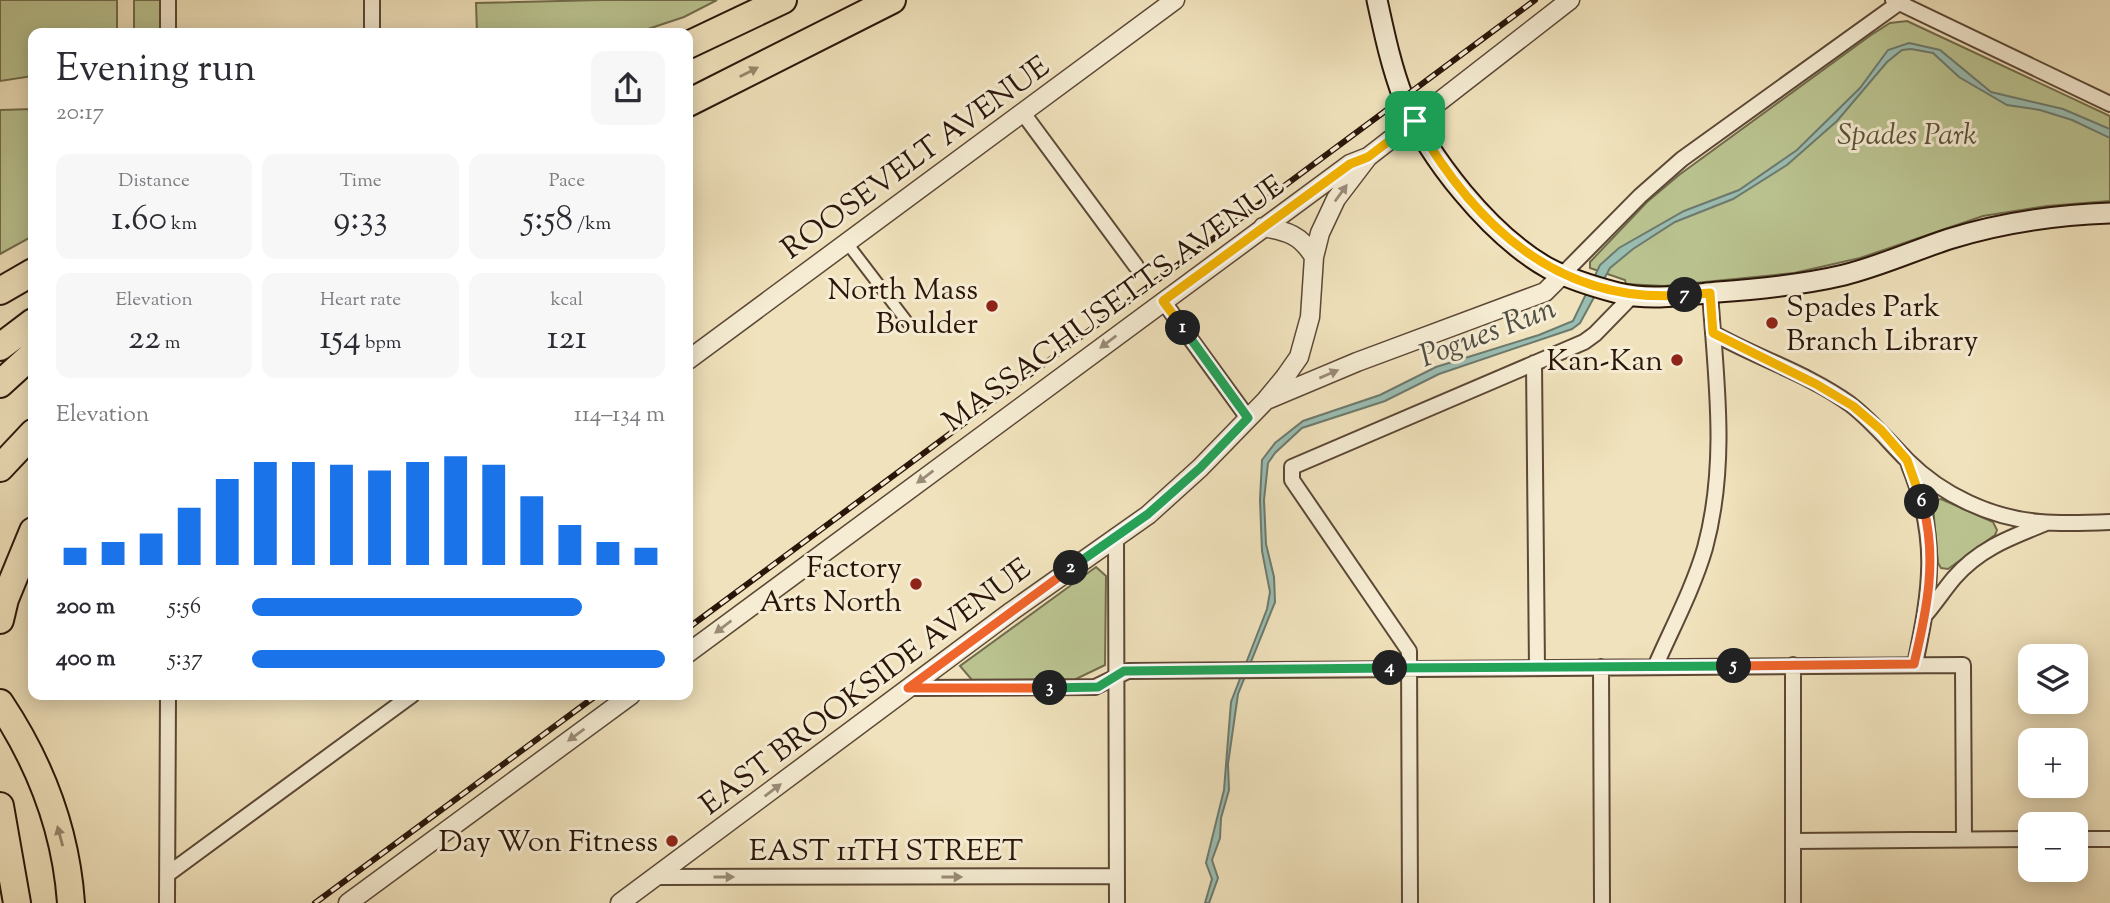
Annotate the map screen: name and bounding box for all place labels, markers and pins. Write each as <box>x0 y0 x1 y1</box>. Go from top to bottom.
pin <box>1385 91 1445 151</box>
place label: North Mass Boulder <box>828 270 978 347</box>
pin: 7 <box>1668 278 1702 312</box>
place label: Spades Park Branch Library <box>1786 287 1978 364</box>
marker: North Mass Boulder <box>984 298 1000 314</box>
pin: 1 <box>1166 310 1200 346</box>
marker: Spades Park Branch Library <box>1764 315 1780 331</box>
place label: Kan-Kan <box>1547 341 1663 384</box>
marker: Kan-Kan <box>1669 352 1685 368</box>
pin: 6 <box>1904 484 1940 520</box>
place label: Factory Arts North <box>760 548 902 625</box>
pin: 2 <box>1054 550 1088 586</box>
marker: Factory Arts North <box>908 576 924 592</box>
pin: 5 <box>1716 648 1752 684</box>
pin: 4 <box>1372 650 1408 686</box>
pin: 3 <box>1032 670 1068 706</box>
place label: Day Won Fitness <box>439 822 658 865</box>
marker: Day Won Fitness <box>664 833 680 849</box>

